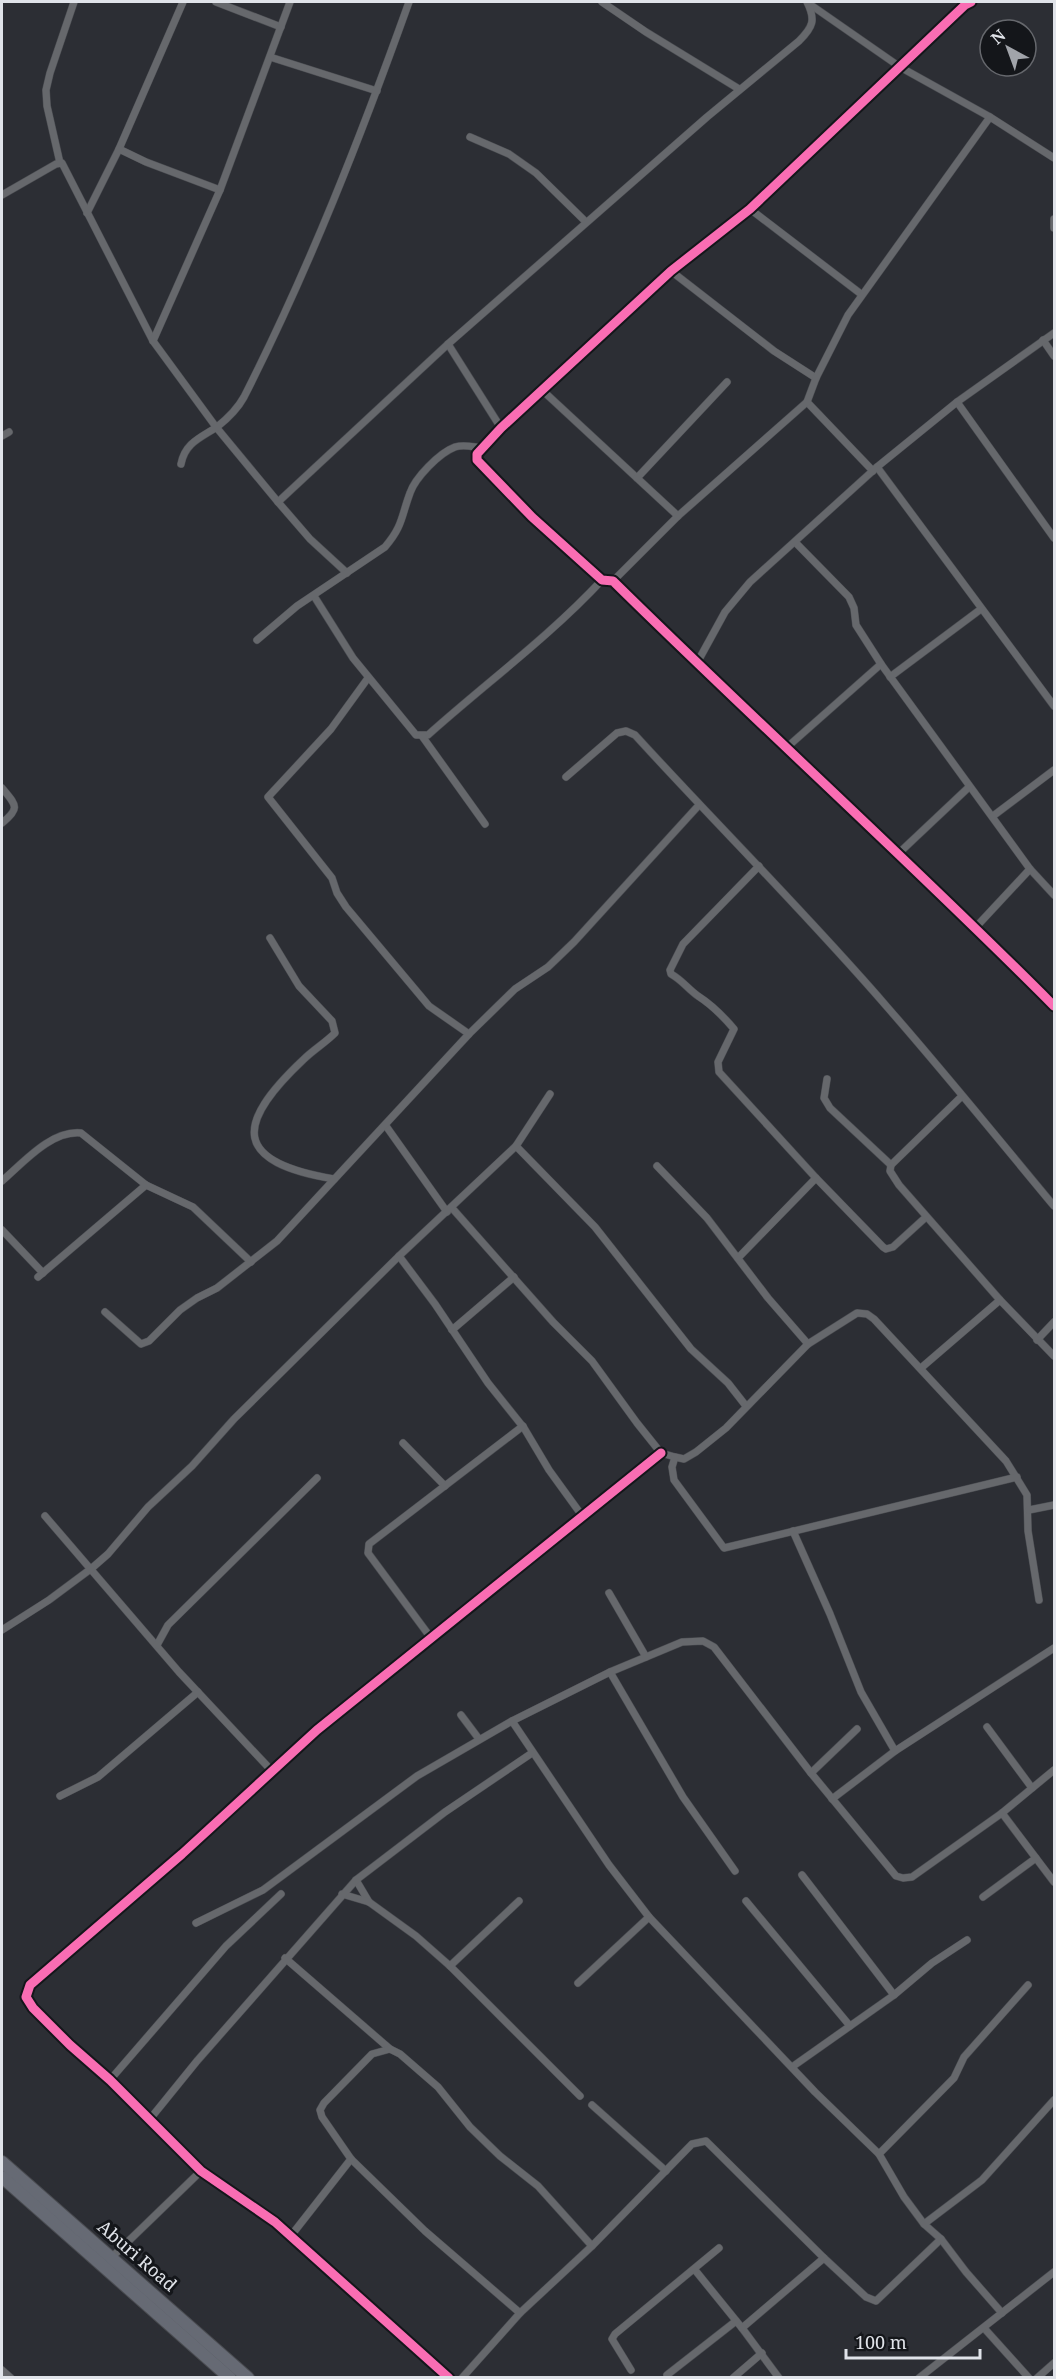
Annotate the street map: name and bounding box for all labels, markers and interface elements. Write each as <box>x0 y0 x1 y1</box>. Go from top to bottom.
north arrow <box>978 18 1038 78</box>
text: N <box>986 24 1010 49</box>
street label: Aburi Road <box>93 2214 182 2296</box>
scale bar <box>846 2322 980 2360</box>
text: 100 m <box>855 2330 907 2354</box>

